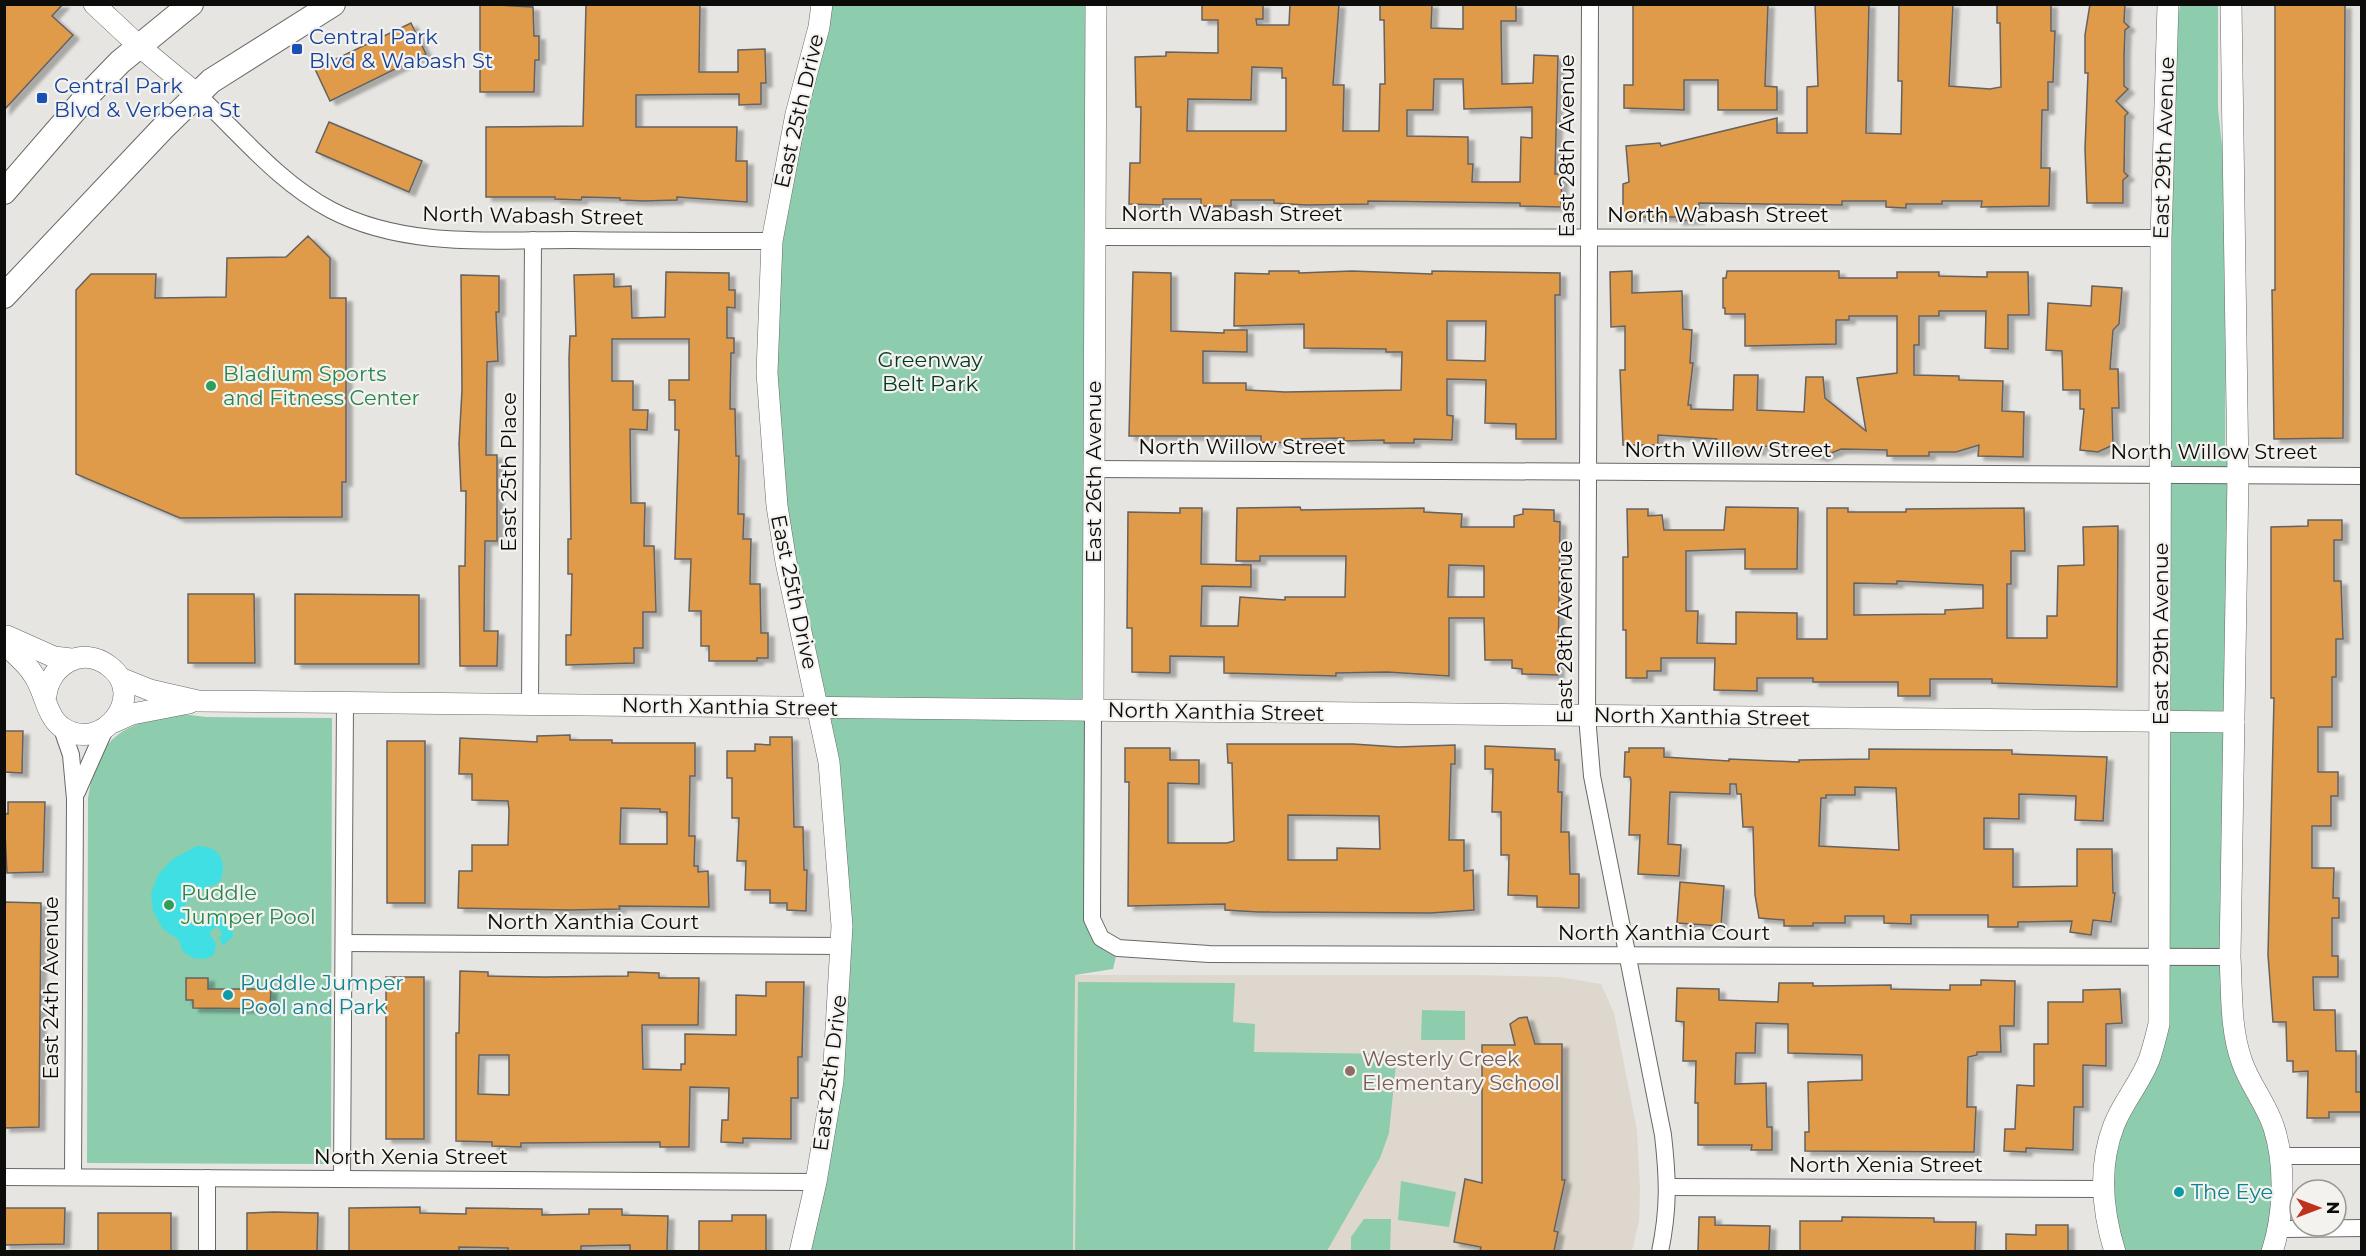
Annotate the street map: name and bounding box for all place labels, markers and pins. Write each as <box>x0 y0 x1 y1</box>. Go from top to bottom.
place label: Central Park Blvd & Wabash St <box>309 24 493 73</box>
marker: Central Park Blvd & Wabash St <box>290 42 304 56</box>
place label: Central Park Blvd & Verbena St <box>54 73 241 122</box>
marker: Central Park Blvd & Verbena St <box>35 91 49 105</box>
place label: Bladium Sports and Fitness Center <box>223 361 420 410</box>
marker: Bladium Sports and Fitness Center <box>204 379 218 393</box>
place label: Puddle Jumper Pool <box>180 880 316 929</box>
marker: Puddle Jumper Pool <box>162 898 176 912</box>
place label: Puddle Jumper Pool and Park <box>240 970 404 1019</box>
marker: Puddle Jumper Pool and Park <box>221 988 235 1002</box>
place label: Westerly Creek Elementary School <box>1362 1046 1560 1095</box>
marker: Westerly Creek Elementary School <box>1343 1064 1357 1078</box>
place label: The Eye <box>2191 1179 2273 1204</box>
marker: The Eye <box>2172 1185 2186 1199</box>

